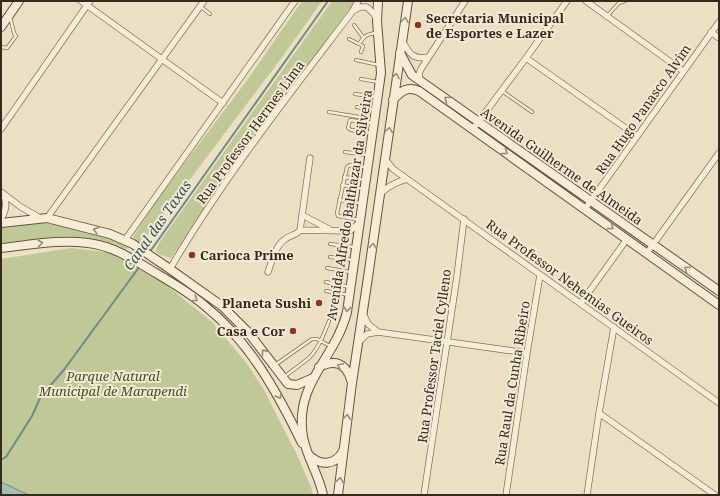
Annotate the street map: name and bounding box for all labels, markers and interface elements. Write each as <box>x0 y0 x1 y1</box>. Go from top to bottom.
place label: Secretaria Municipal de Esportes e Lazer <box>426 9 565 42</box>
one-way arrow <box>400 17 409 23</box>
marker: Secretaria Municipal de Esportes e Lazer <box>413 20 423 30</box>
street label: Rua Hugo Panasco Alvim <box>591 40 695 178</box>
street label: Rua Professor Hermes Lima <box>192 57 308 207</box>
one-way arrow <box>392 73 400 79</box>
street label: Avenida Alfredo Balthazar da Silveira <box>322 88 376 322</box>
one-way arrow <box>444 97 451 104</box>
street label: Avenida Guilherme de Almeida <box>477 103 647 229</box>
one-way arrow <box>384 127 393 133</box>
one-way arrow <box>501 147 508 155</box>
water label: Canal das Taxas <box>119 176 196 274</box>
street label: Rua Professor Nehemias Gueiros <box>483 215 657 349</box>
one-way arrow <box>606 222 613 229</box>
one-way arrow <box>93 226 100 235</box>
one-way arrow <box>37 239 43 248</box>
one-way arrow <box>368 242 377 249</box>
place label: Carioca Prime <box>200 246 294 264</box>
marker: Carioca Prime <box>187 250 197 260</box>
one-way arrow <box>684 266 691 274</box>
street label: Rua Professor Taciel Cylleno <box>413 268 455 444</box>
one-way arrow <box>191 294 198 302</box>
place label: Planeta Sushi <box>222 294 311 312</box>
marker: Planeta Sushi <box>314 298 324 308</box>
street label: Rua Raul da Cunha Ribeiro <box>490 299 534 467</box>
one-way arrow <box>343 306 352 313</box>
place label: Casa e Cor <box>217 322 285 340</box>
marker: Casa e Cor <box>288 326 298 336</box>
one-way arrow <box>261 349 268 356</box>
one-way arrow <box>337 363 344 371</box>
park label: Parque Natural Municipal de Marapendi <box>38 367 187 400</box>
one-way arrow <box>274 392 282 399</box>
one-way arrow <box>343 414 352 420</box>
one-way arrow <box>335 477 344 483</box>

